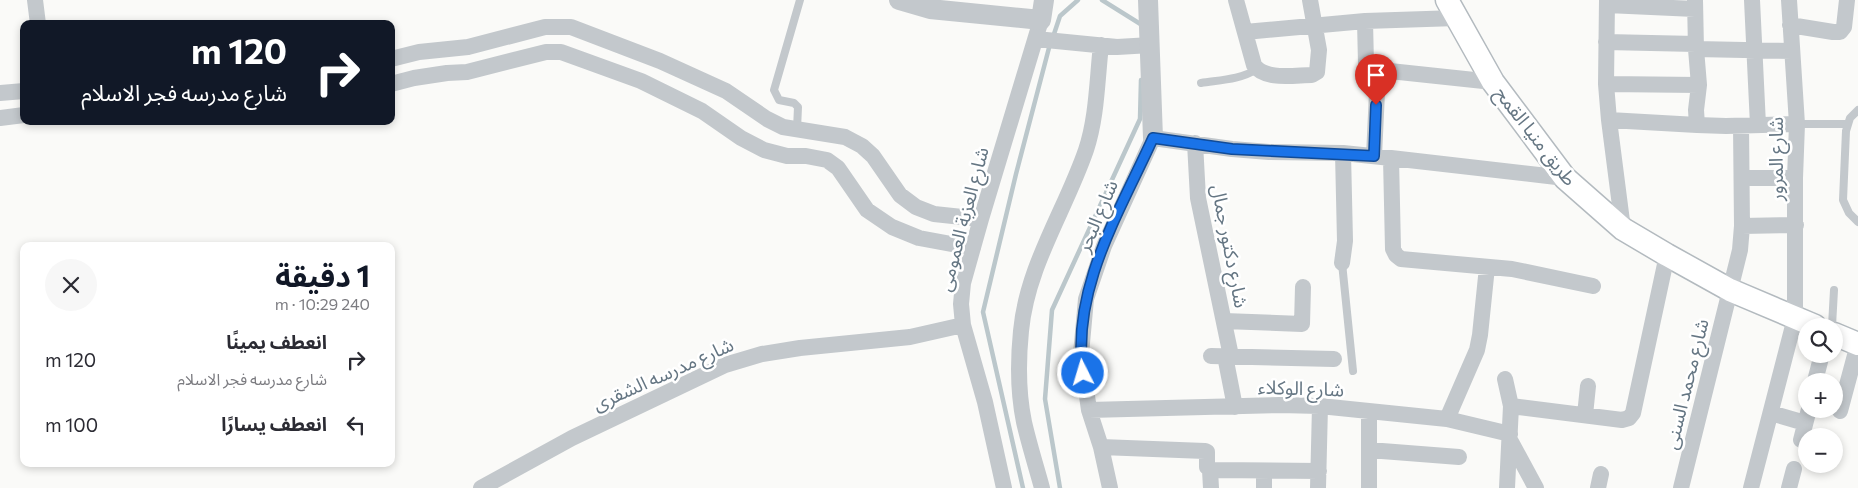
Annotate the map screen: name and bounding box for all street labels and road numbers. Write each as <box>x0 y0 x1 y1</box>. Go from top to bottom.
street label: طريق منيا القمح <box>1487 82 1582 192</box>
street label: شارع المرور <box>1764 117 1790 202</box>
street label: شارع العزبة العمومى <box>932 144 996 294</box>
street label: شارع البحر <box>1071 176 1125 257</box>
street label: شارع دكتور جمال <box>1204 182 1254 310</box>
street label: شارع محمد السنى <box>1658 316 1716 452</box>
street label: شارع مدرسه الشقرى <box>589 332 738 418</box>
street label: شارع الوكلاء <box>1257 375 1344 403</box>

